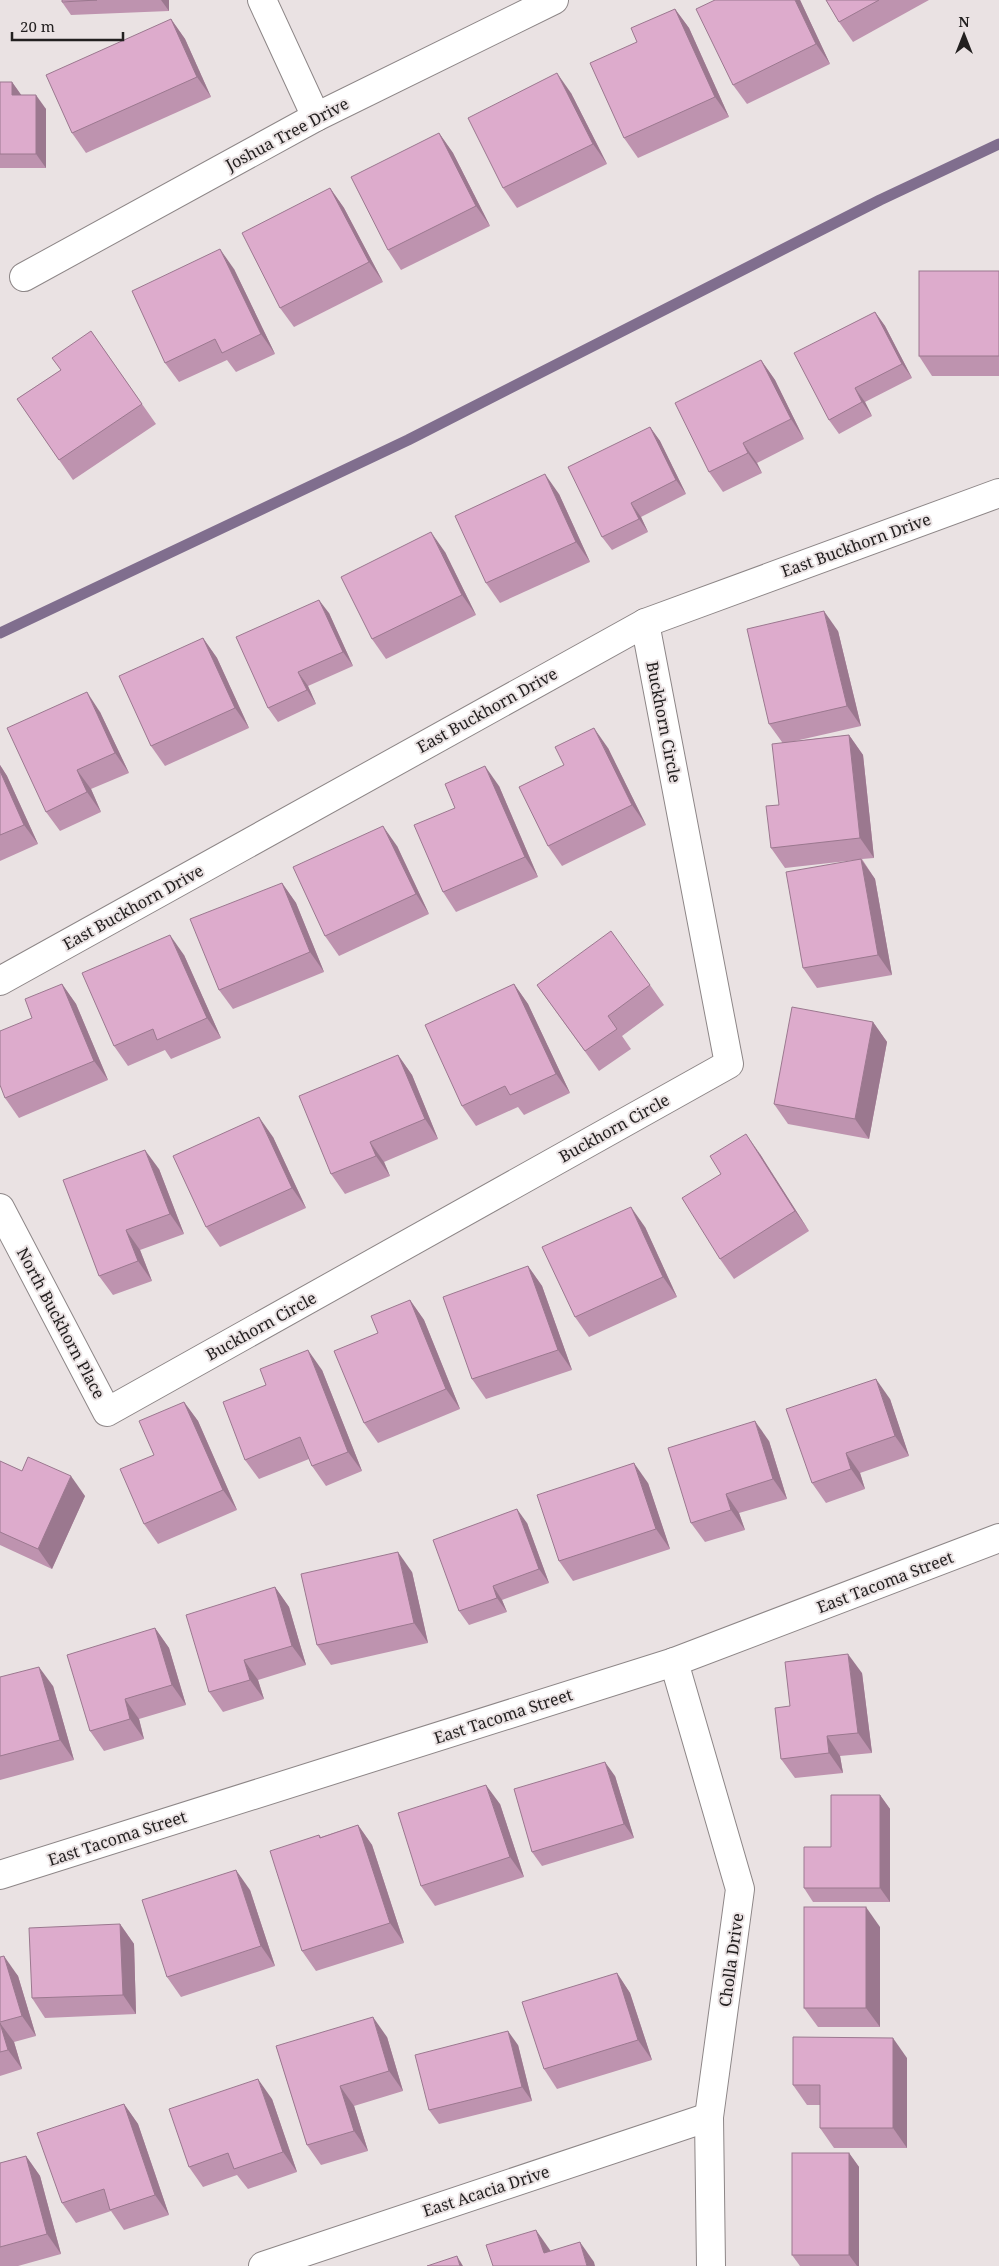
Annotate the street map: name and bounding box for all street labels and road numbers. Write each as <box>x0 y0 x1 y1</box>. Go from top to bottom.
street label: Joshua Tree Drive <box>221 92 352 176</box>
street label: East Buckhorn Drive <box>778 508 934 582</box>
street label: Buckhorn Circle <box>641 659 687 785</box>
street label: East Buckhorn Drive <box>413 662 561 758</box>
street label: East Buckhorn Drive <box>59 859 207 955</box>
street label: Buckhorn Circle <box>555 1089 673 1167</box>
street label: North Buckhorn Place <box>12 1244 110 1402</box>
street label: Buckhorn Circle <box>202 1287 320 1365</box>
street label: East Tacoma Street <box>814 1546 957 1618</box>
street label: East Tacoma Street <box>431 1683 575 1749</box>
street label: East Tacoma Street <box>45 1805 189 1871</box>
street label: Cholla Drive <box>714 1912 748 2008</box>
street label: East Acacia Drive <box>420 2160 552 2222</box>

